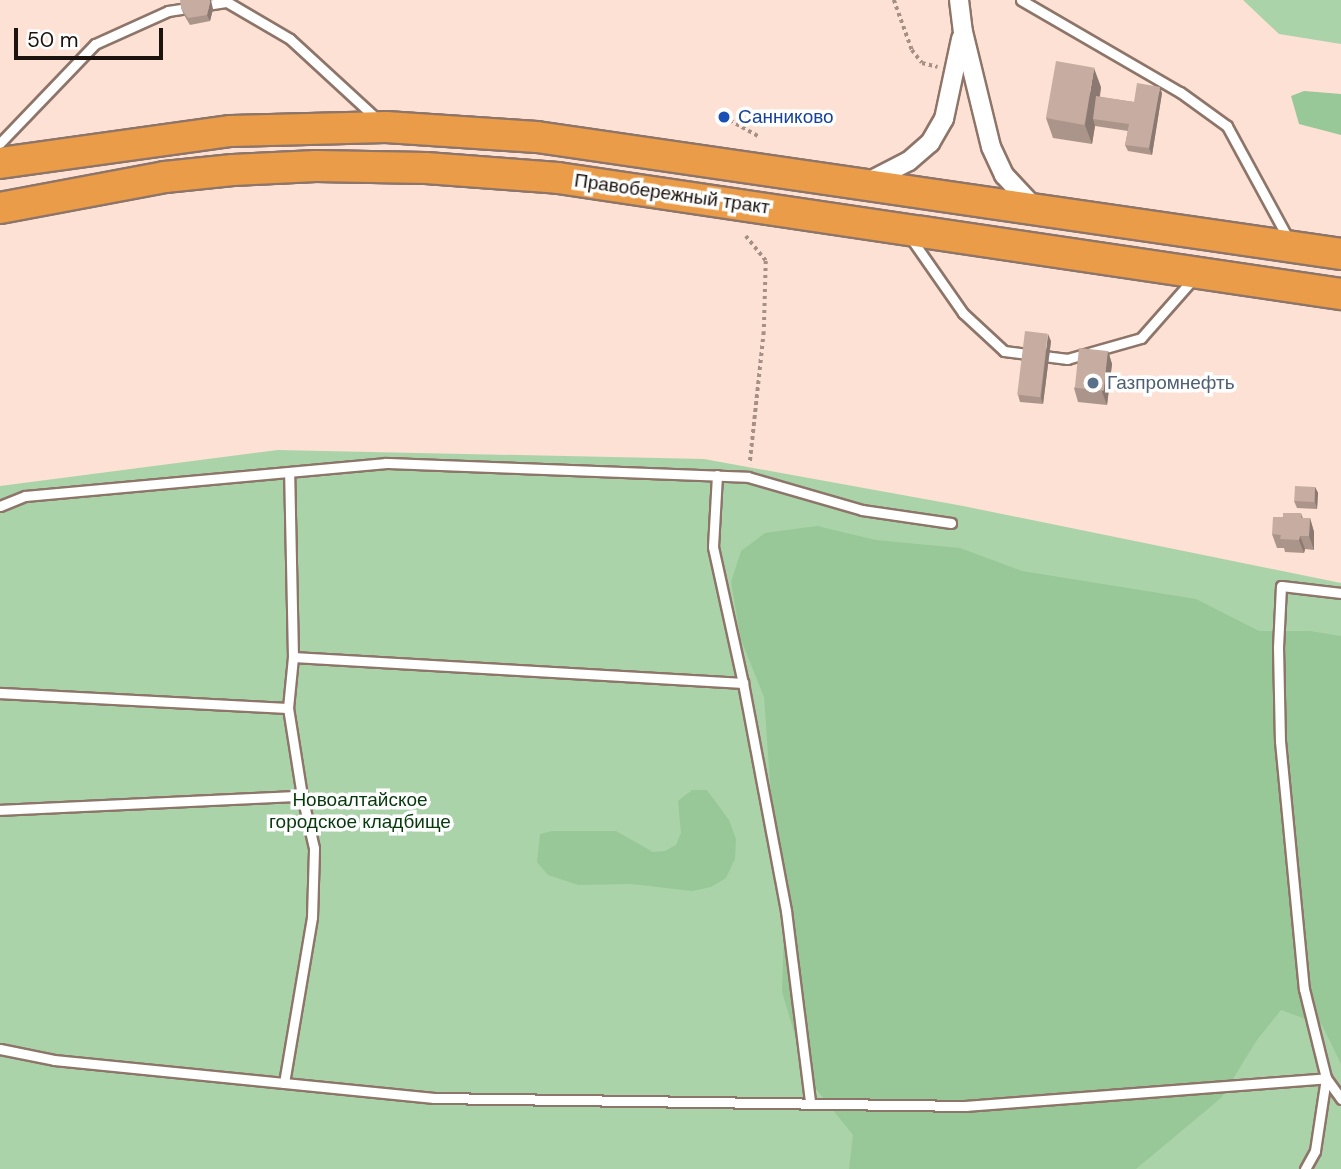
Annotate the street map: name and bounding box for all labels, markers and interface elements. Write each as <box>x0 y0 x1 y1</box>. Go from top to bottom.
scale bar <box>18 14 166 58</box>
text: 50 m <box>27 26 78 54</box>
place label: Санниково <box>738 106 834 128</box>
marker: Санниково <box>716 109 732 125</box>
street label: Правобережный тракт <box>573 169 771 219</box>
place label: Газпромнефть <box>1107 372 1235 394</box>
marker: Газпромнефть <box>1085 375 1101 391</box>
park label: Новоалтайское городское кладбище <box>269 789 451 833</box>

